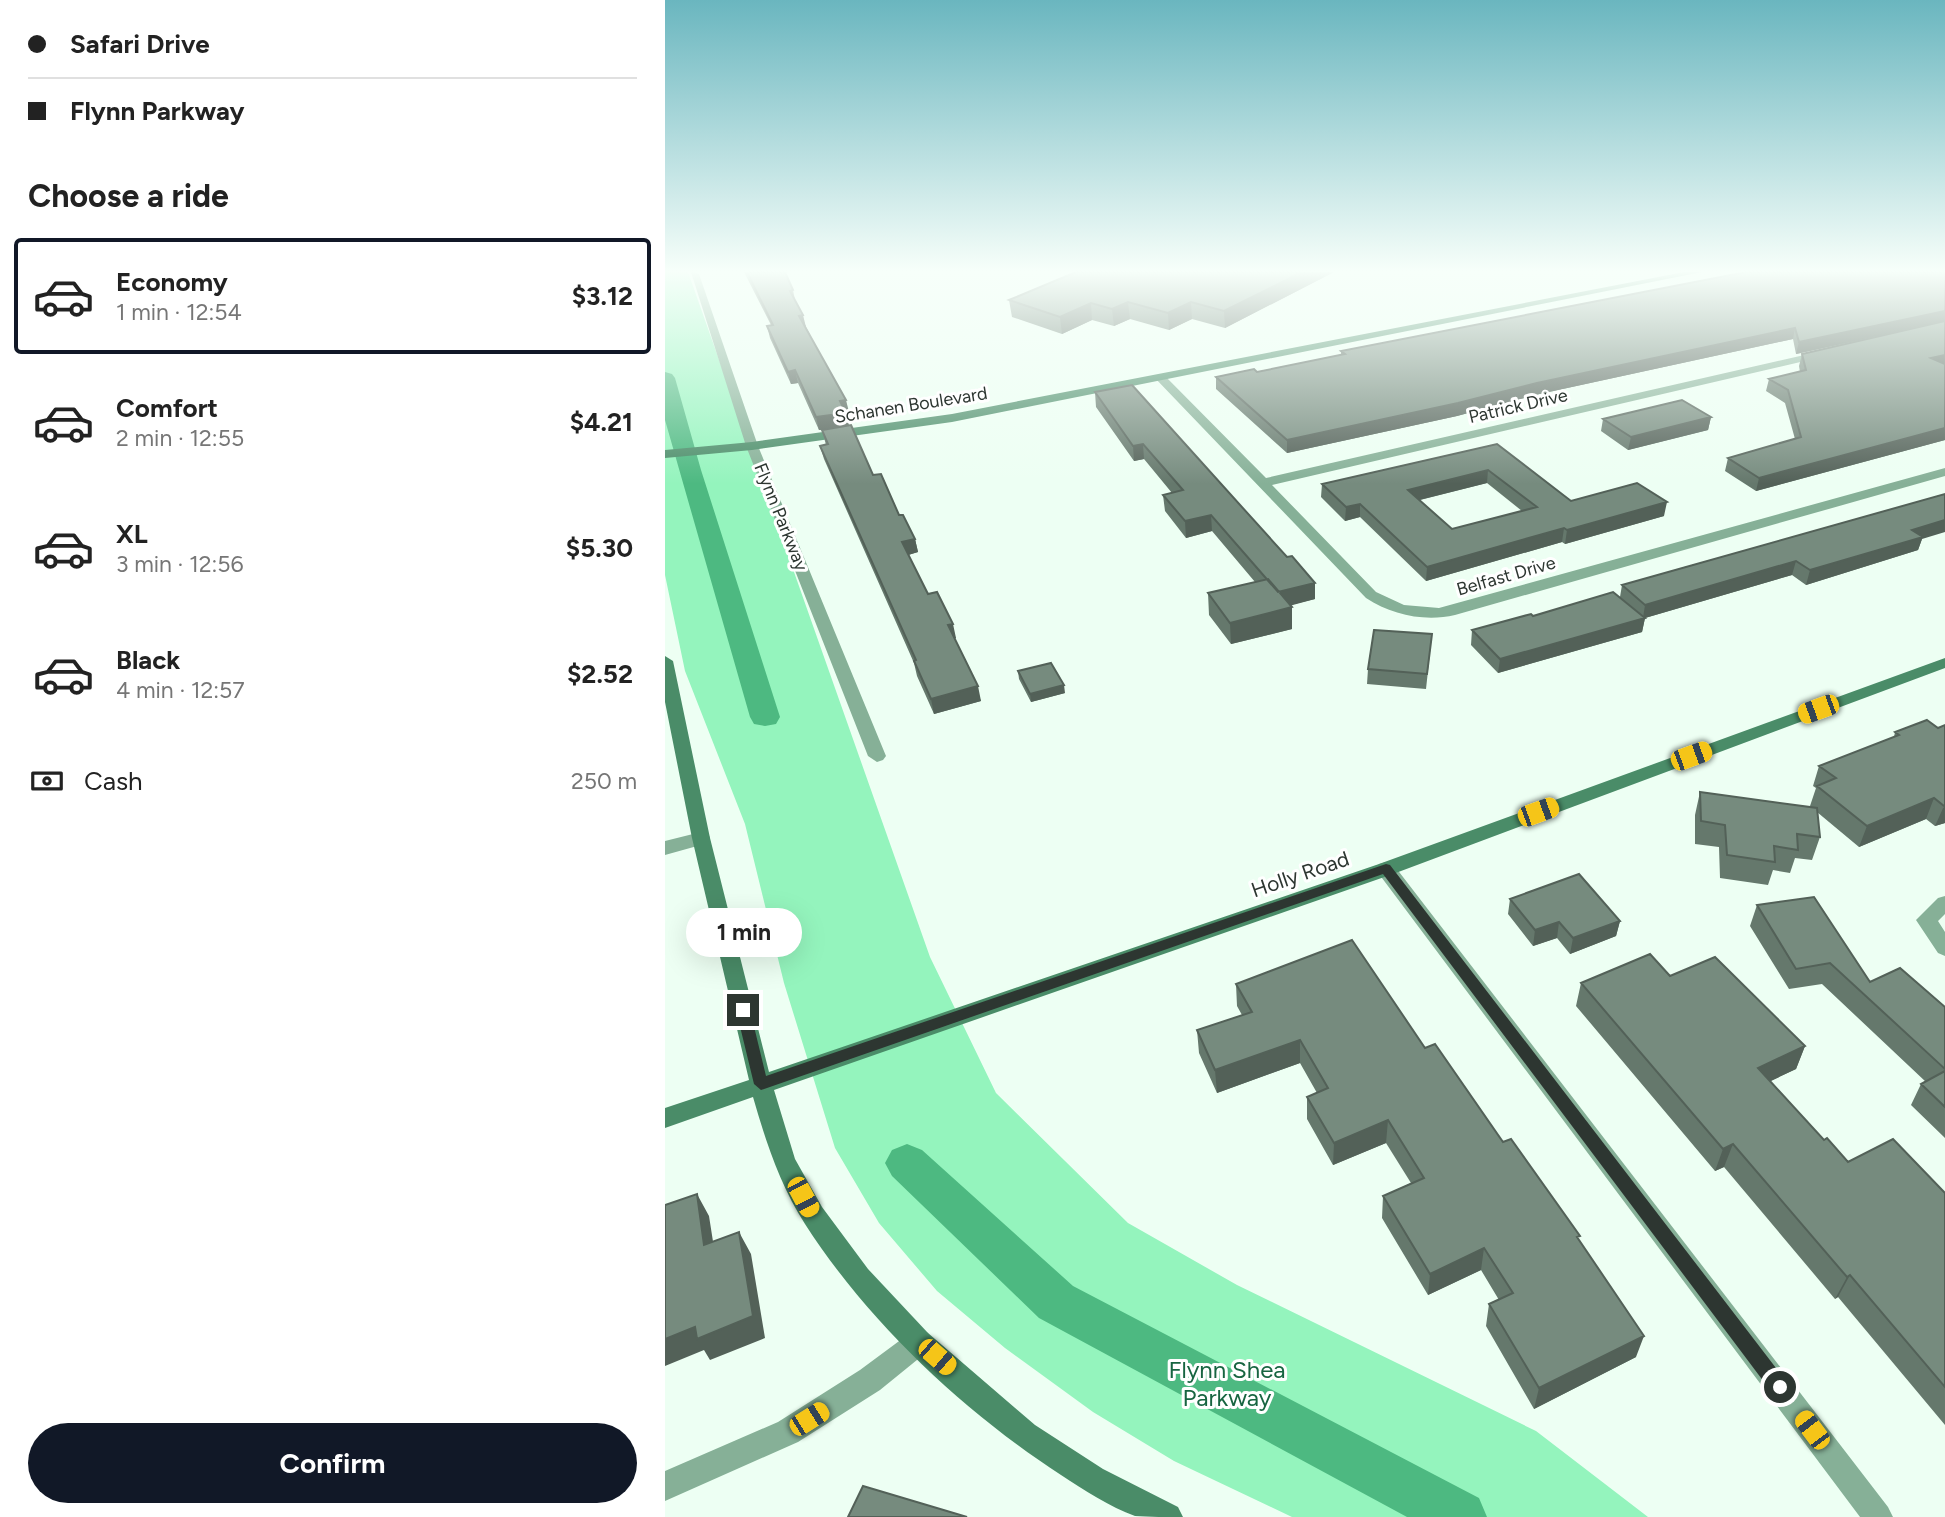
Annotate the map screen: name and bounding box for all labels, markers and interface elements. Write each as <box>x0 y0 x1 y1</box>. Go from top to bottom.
text: Safari Drive <box>70 28 210 60</box>
text: Flynn Parkway <box>70 95 244 127</box>
text: Choose a ride <box>28 177 229 215</box>
icon: car <box>32 265 95 328</box>
text: Economy <box>116 266 228 298</box>
text: $3.12 <box>572 280 633 312</box>
text: 1 min · 12:54 <box>116 298 242 326</box>
street label: Schanen Boulevard <box>833 382 989 428</box>
street label: Patrick Drive <box>1466 384 1570 428</box>
icon: car <box>32 391 95 454</box>
text: Comfort <box>116 392 218 424</box>
text: $4.21 <box>570 406 633 438</box>
text: 2 min · 12:55 <box>116 424 244 452</box>
street label: Flynn Parkway <box>749 460 813 575</box>
icon: car <box>32 517 95 580</box>
text: XL <box>116 518 148 550</box>
text: $5.30 <box>566 532 633 564</box>
text: 3 min · 12:56 <box>116 550 244 578</box>
street label: Belfast Drive <box>1454 551 1558 601</box>
icon: car <box>32 643 95 706</box>
text: Black <box>116 644 180 676</box>
text: $2.52 <box>567 658 633 690</box>
text: 4 min · 12:57 <box>116 676 245 704</box>
car <box>1795 692 1842 726</box>
car <box>1668 739 1715 773</box>
icon: cash <box>28 762 66 800</box>
text: Cash <box>84 765 143 797</box>
text: 250 m <box>571 767 637 795</box>
car <box>1515 795 1562 829</box>
street label: Holly Road <box>1248 846 1352 902</box>
callout: 1 min <box>685 908 801 958</box>
text: 1 min <box>717 918 771 946</box>
route end <box>727 994 759 1026</box>
car <box>784 1174 823 1220</box>
car <box>915 1335 960 1379</box>
park label: Flynn Shea Parkway <box>1168 1355 1286 1412</box>
route start <box>1764 1371 1796 1403</box>
car <box>786 1399 833 1439</box>
car <box>1791 1407 1834 1453</box>
button: Confirm <box>28 1423 637 1503</box>

